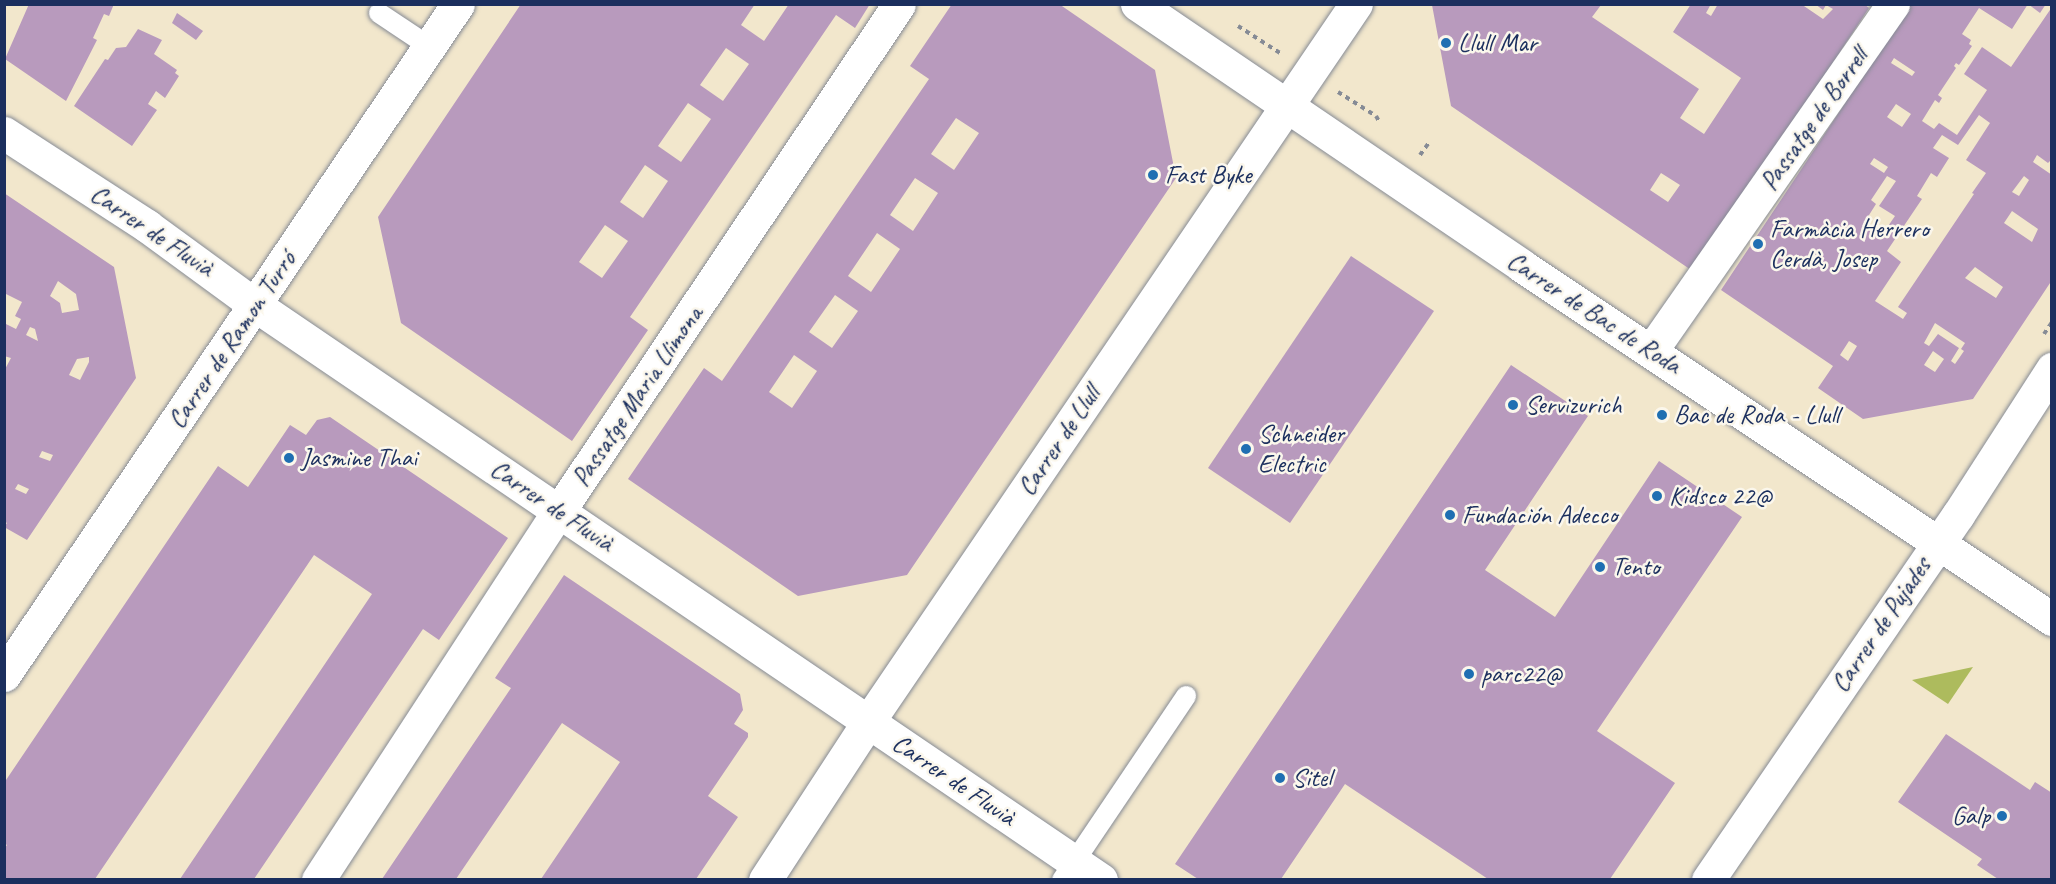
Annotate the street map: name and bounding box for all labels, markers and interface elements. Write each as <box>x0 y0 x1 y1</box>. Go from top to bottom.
place label: Llull Mar <box>1458 27 1538 59</box>
marker: Llull Mar <box>1439 36 1453 50</box>
street label: Passatge de Borrell <box>1753 42 1875 196</box>
place label: Fast Byke <box>1165 159 1251 191</box>
marker: Fast Byke <box>1146 168 1160 182</box>
street label: Carrer de Fluvià <box>84 178 220 284</box>
place label: Farmàcia Herrero Cerdà, Josep <box>1770 213 1929 274</box>
marker: Farmàcia Herrero Cerdà, Josep <box>1751 237 1765 251</box>
street label: Carrer de Bac de Roda <box>1502 245 1686 381</box>
street label: Carrer de Ramon Turró <box>162 246 302 434</box>
street label: Passatge Maria Llimona <box>565 299 709 493</box>
street label: Carrer de Llull <box>1011 380 1107 502</box>
place label: Servizurich <box>1525 389 1621 421</box>
marker: Servizurich <box>1506 398 1520 412</box>
place label: Bac de Roda - Llull <box>1674 399 1838 431</box>
marker: Bac de Roda - Llull <box>1655 408 1669 422</box>
place label: Schneider Electric <box>1258 418 1344 479</box>
place label: Jasmine Thai <box>301 442 417 474</box>
marker: Schneider Electric <box>1239 442 1253 456</box>
marker: Jasmine Thai <box>282 451 296 465</box>
street label: Carrer de Fluvià <box>484 453 620 559</box>
place label: Kidsco 22@ <box>1669 480 1771 512</box>
marker: Kidsco 22@ <box>1650 489 1664 503</box>
place label: Fundación Adecco <box>1462 499 1617 531</box>
marker: Fundación Adecco <box>1443 508 1457 522</box>
place label: Tento <box>1612 551 1660 583</box>
street label: Carrer de Pujades <box>1825 552 1937 698</box>
marker: Tento <box>1593 560 1607 574</box>
place label: parc22@ <box>1481 658 1561 690</box>
marker: parc22@ <box>1462 667 1476 681</box>
street label: Carrer de Fluvià <box>886 727 1022 833</box>
place label: Sitel <box>1292 762 1331 794</box>
marker: Sitel <box>1273 771 1287 785</box>
place label: Galp <box>1952 800 1990 832</box>
marker: Galp <box>1995 809 2009 823</box>

